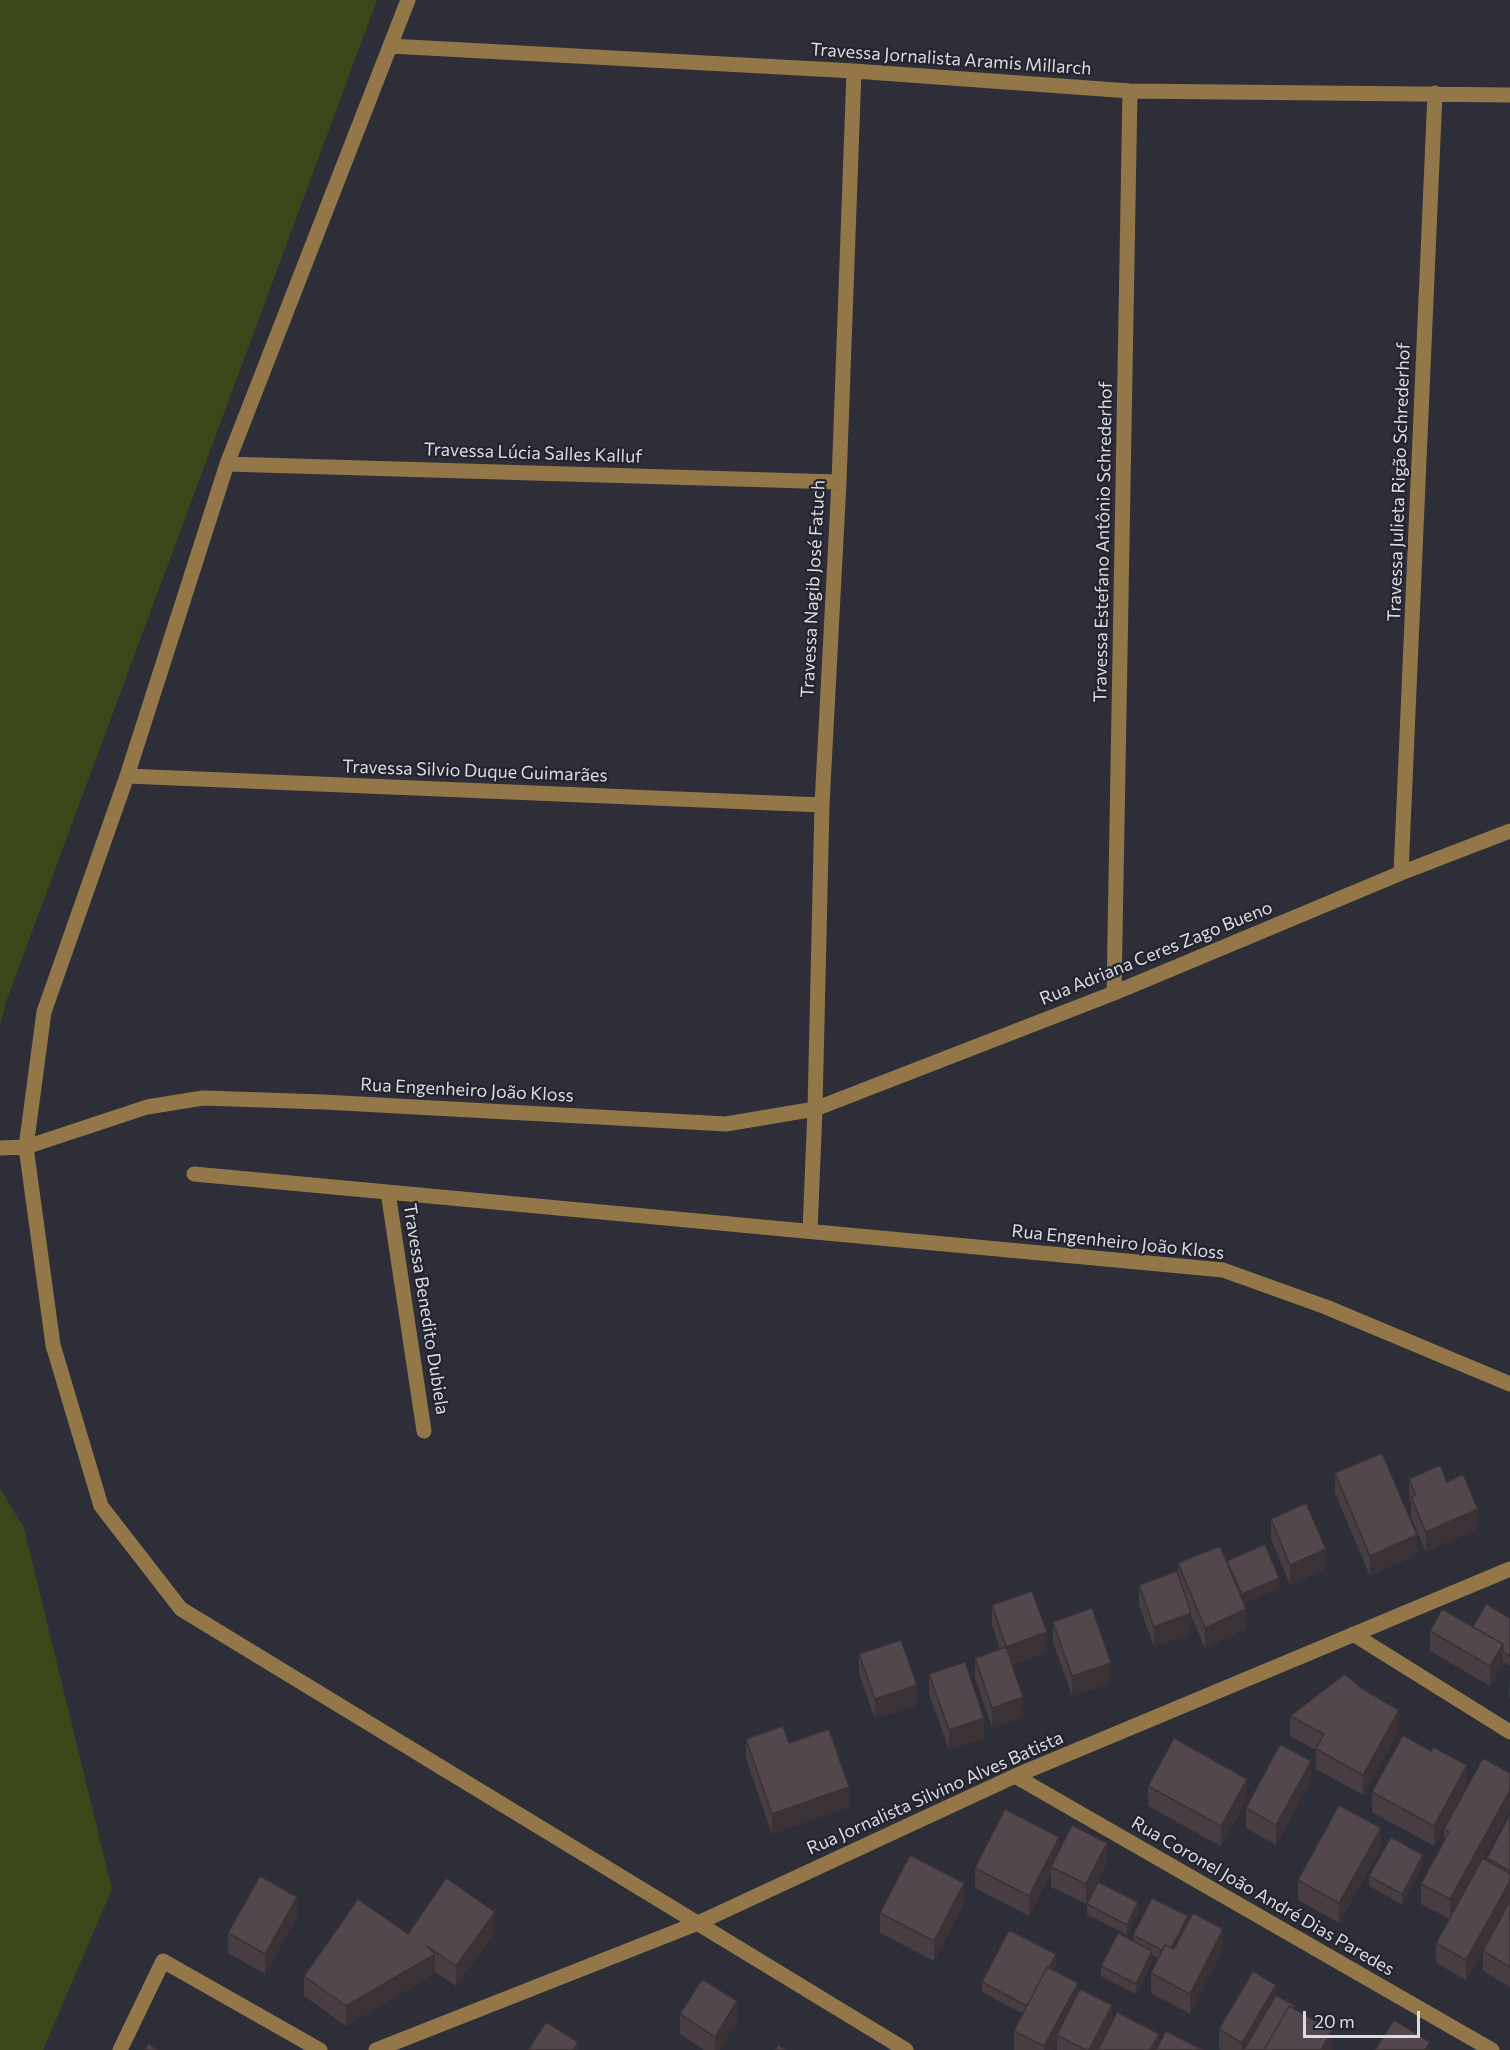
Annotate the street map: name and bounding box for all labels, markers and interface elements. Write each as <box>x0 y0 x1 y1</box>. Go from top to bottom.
street label: Travessa Jornalista Aramis Millarch <box>810 38 1092 80</box>
street label: Travessa Julieta Rigão Schrederhof <box>1383 342 1415 622</box>
street label: Travessa Estefano Antônio Schrederhof <box>1089 381 1117 703</box>
street label: Travessa Lúcia Salles Kalluf <box>423 438 643 468</box>
street label: Travessa Nagib José Fatuch <box>797 479 829 699</box>
street label: Travessa Silvio Duque Guimarães <box>342 756 608 786</box>
street label: Rua Adriana Ceres Zago Bueno <box>1037 896 1275 1010</box>
street label: Rua Engenheiro João Kloss <box>360 1074 574 1106</box>
street label: Travessa Benedito Dubiela <box>399 1202 453 1416</box>
street label: Rua Engenheiro João Kloss <box>1011 1220 1225 1264</box>
street label: Rua Jornalista Silvino Alves Batista <box>803 1726 1067 1860</box>
street label: Rua Coronel João André Dias Paredes <box>1128 1812 1398 1980</box>
scale bar <box>1306 1999 1423 2037</box>
text: 20 m <box>1314 2010 1355 2032</box>

